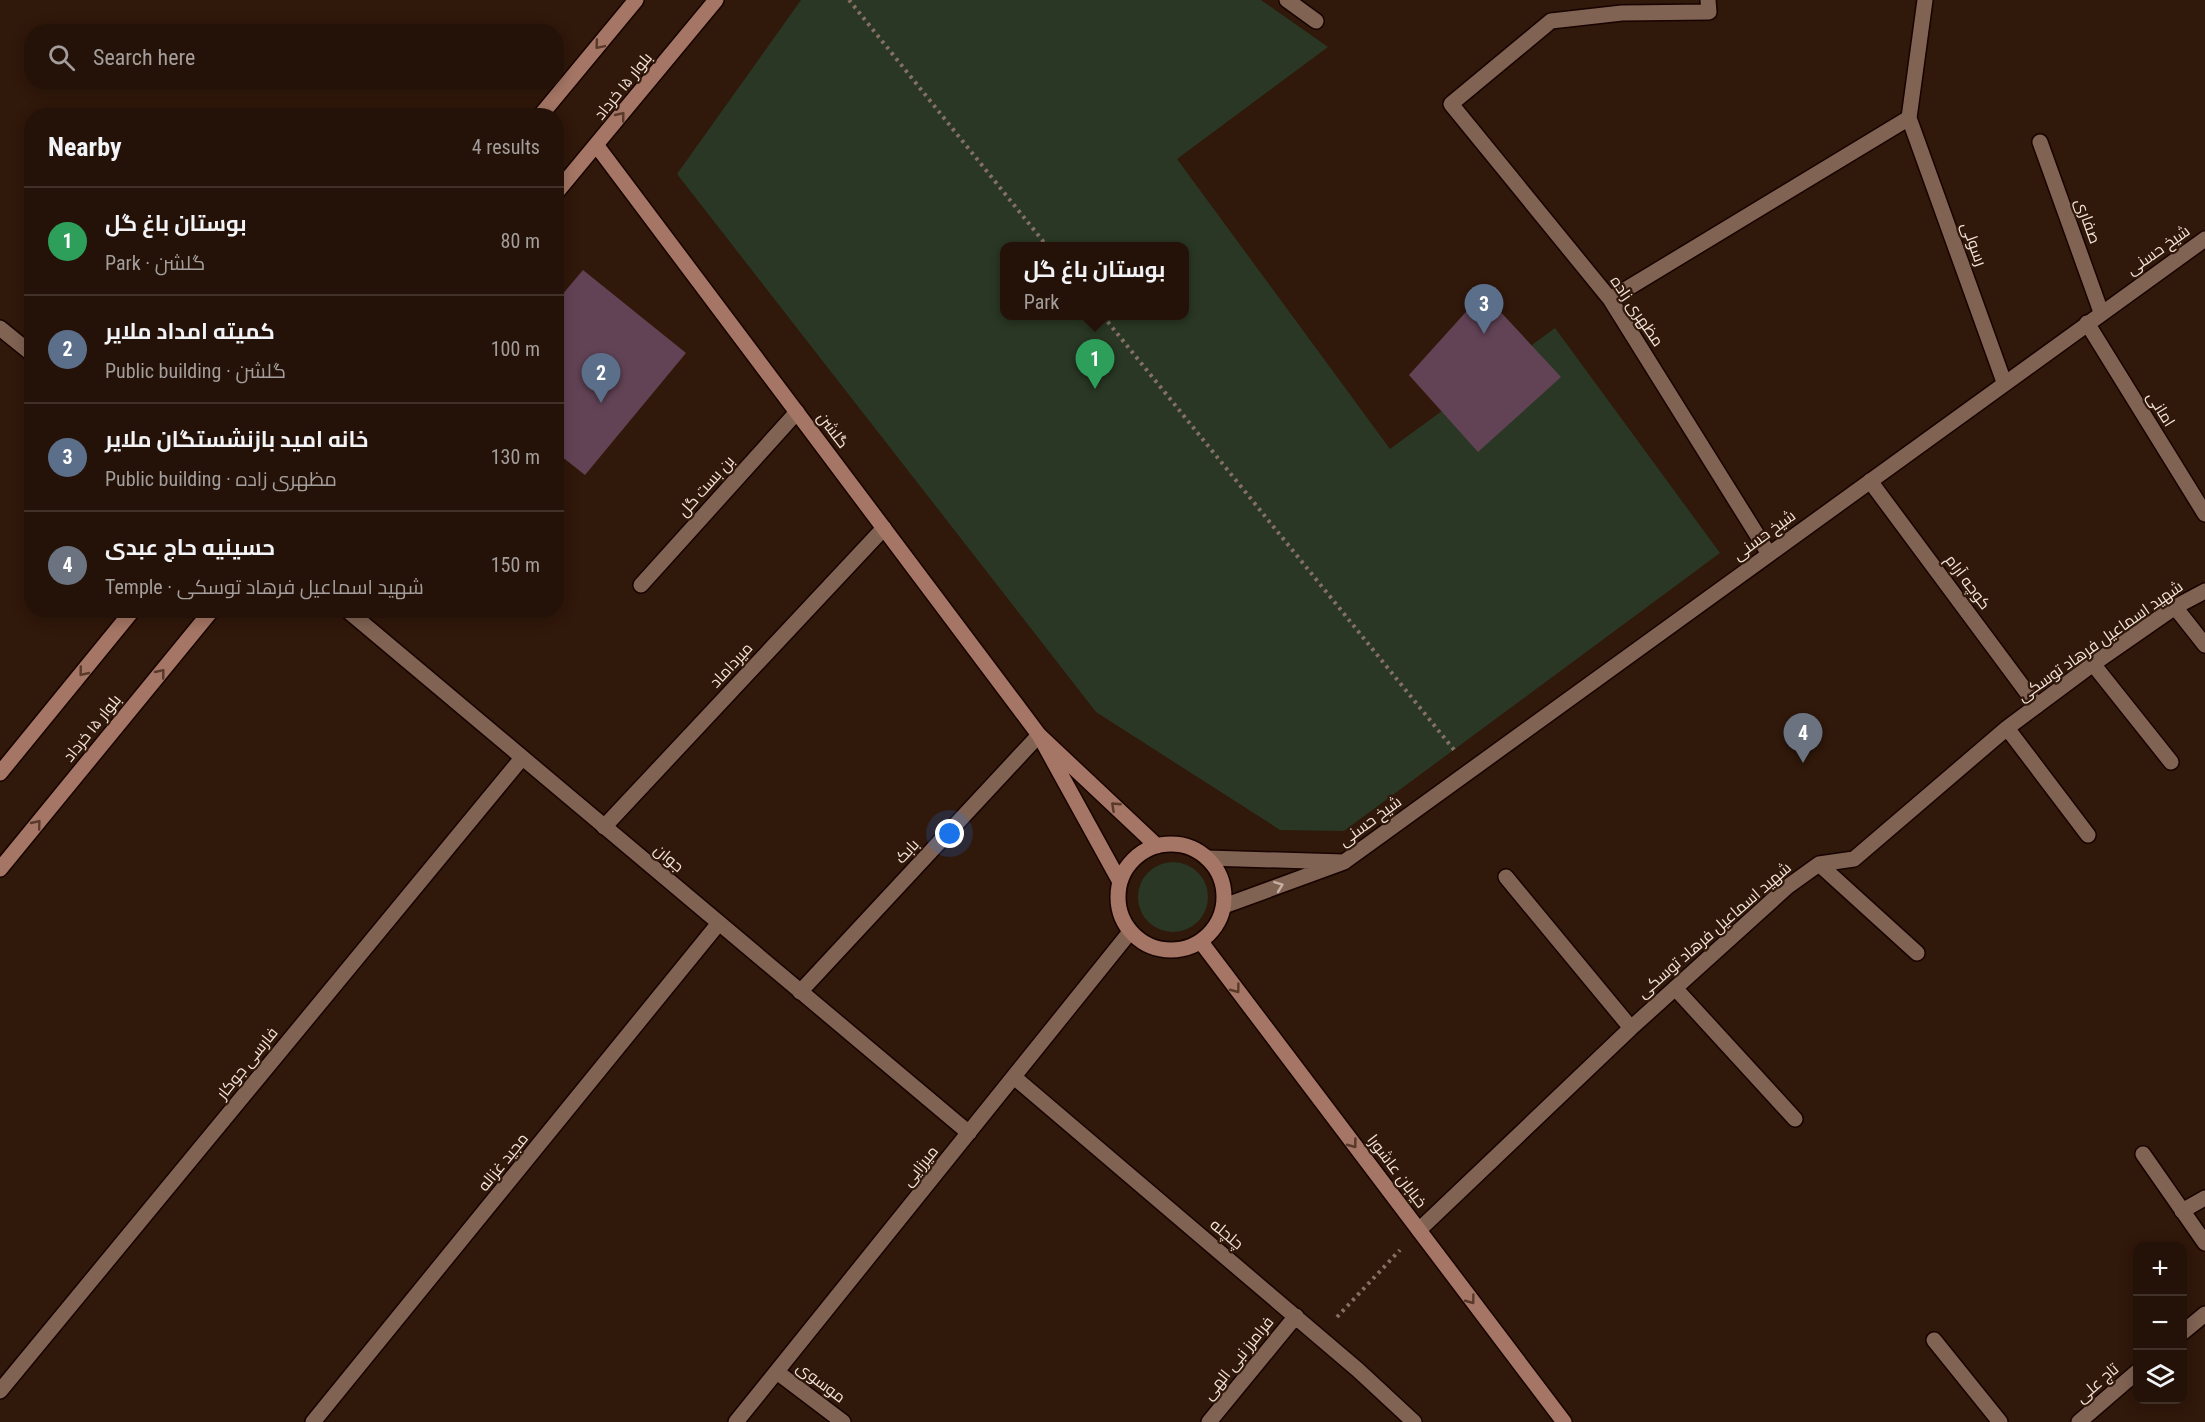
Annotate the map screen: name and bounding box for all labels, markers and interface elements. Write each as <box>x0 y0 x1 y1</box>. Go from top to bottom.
search box <box>24 24 564 90</box>
one-way arrow <box>595 38 606 49</box>
icon: search <box>45 41 78 74</box>
text: Search here <box>93 45 195 70</box>
street label: بلوار ۱۵ خرداد <box>590 48 656 124</box>
one-way arrow <box>614 112 625 123</box>
text: Nearby <box>48 132 122 162</box>
text: 4 results <box>472 135 540 159</box>
street label: صفاری <box>2070 196 2105 246</box>
text: بوستان باغ گل <box>105 211 247 236</box>
street label: رسولی <box>1956 219 1991 269</box>
street label: شیخ حسنی <box>2123 221 2195 280</box>
text: 1 <box>62 229 73 253</box>
text: 80 m <box>501 229 540 253</box>
popup <box>1000 242 1189 320</box>
text: Park · گلشن <box>105 251 205 275</box>
text: بوستان باغ گل <box>1024 257 1165 282</box>
street label: مظهری زاده <box>1606 272 1668 351</box>
pin: 3 <box>1464 284 1504 334</box>
text: Park <box>1024 290 1059 314</box>
text: کمیته امداد ملایر <box>105 319 275 344</box>
text: 2 <box>62 337 73 361</box>
text: 100 m <box>491 337 540 361</box>
pin: 1 <box>1076 340 1114 389</box>
pin: 2 <box>582 354 620 403</box>
text: Public building · گلشن <box>105 359 286 383</box>
street label: امانی <box>2142 388 2179 431</box>
street label: گلشن <box>812 408 853 452</box>
text: خانه امید بازنشستگان ملایر <box>105 427 369 452</box>
text: 3 <box>62 445 73 469</box>
text: 130 m <box>491 445 540 469</box>
street label: بن بست گل <box>674 451 739 521</box>
text: Public building · مظهری زاده <box>105 467 337 491</box>
street label: شیخ حسنی <box>1729 506 1800 566</box>
text: حسینیه حاج عبدی <box>105 535 275 560</box>
street label: کوچه آرام <box>1940 551 1995 614</box>
text: 4 <box>62 553 73 577</box>
text: 150 m <box>491 553 540 577</box>
text: Temple · شهید اسماعیل فرهاد توسکی <box>105 575 424 599</box>
street label: شهید اسماعیل فرهاد توسکی <box>2014 577 2187 706</box>
street label: میرداماد <box>705 639 757 691</box>
one-way arrow <box>79 665 90 676</box>
one-way arrow <box>153 669 164 680</box>
street label: بلوار ۱۵ خرداد <box>59 690 125 766</box>
pin: 4 <box>1784 714 1822 763</box>
street label: شیخ حسنی <box>1335 792 1406 852</box>
one-way arrow <box>1111 802 1121 813</box>
your location <box>935 819 964 848</box>
one-way arrow <box>30 820 41 831</box>
street label: بابک <box>891 835 923 867</box>
street label: جوان <box>650 840 688 877</box>
street label: شهید اسماعیل فرهاد توسکی <box>1633 858 1795 1003</box>
one-way arrow <box>1273 880 1284 893</box>
one-way arrow <box>1229 982 1240 993</box>
street label: فارسی جوکار <box>212 1023 282 1104</box>
street label: مجید غزاله <box>474 1129 532 1195</box>
street label: خیابان عاشورا <box>1362 1131 1431 1212</box>
one-way arrow <box>1346 1138 1357 1149</box>
street label: میرزایی <box>898 1142 943 1191</box>
street label: چلچله <box>1205 1215 1248 1255</box>
map controls <box>2133 1242 2187 1404</box>
button: + <box>2133 1242 2187 1296</box>
one-way arrow <box>1464 1293 1475 1304</box>
button: − <box>2133 1296 2187 1350</box>
street label: فرامرز نبی الهی <box>1199 1312 1278 1404</box>
button: layers <box>2133 1350 2187 1404</box>
street label: موسوی <box>792 1357 849 1407</box>
street label: تاج علی <box>2072 1359 2124 1408</box>

